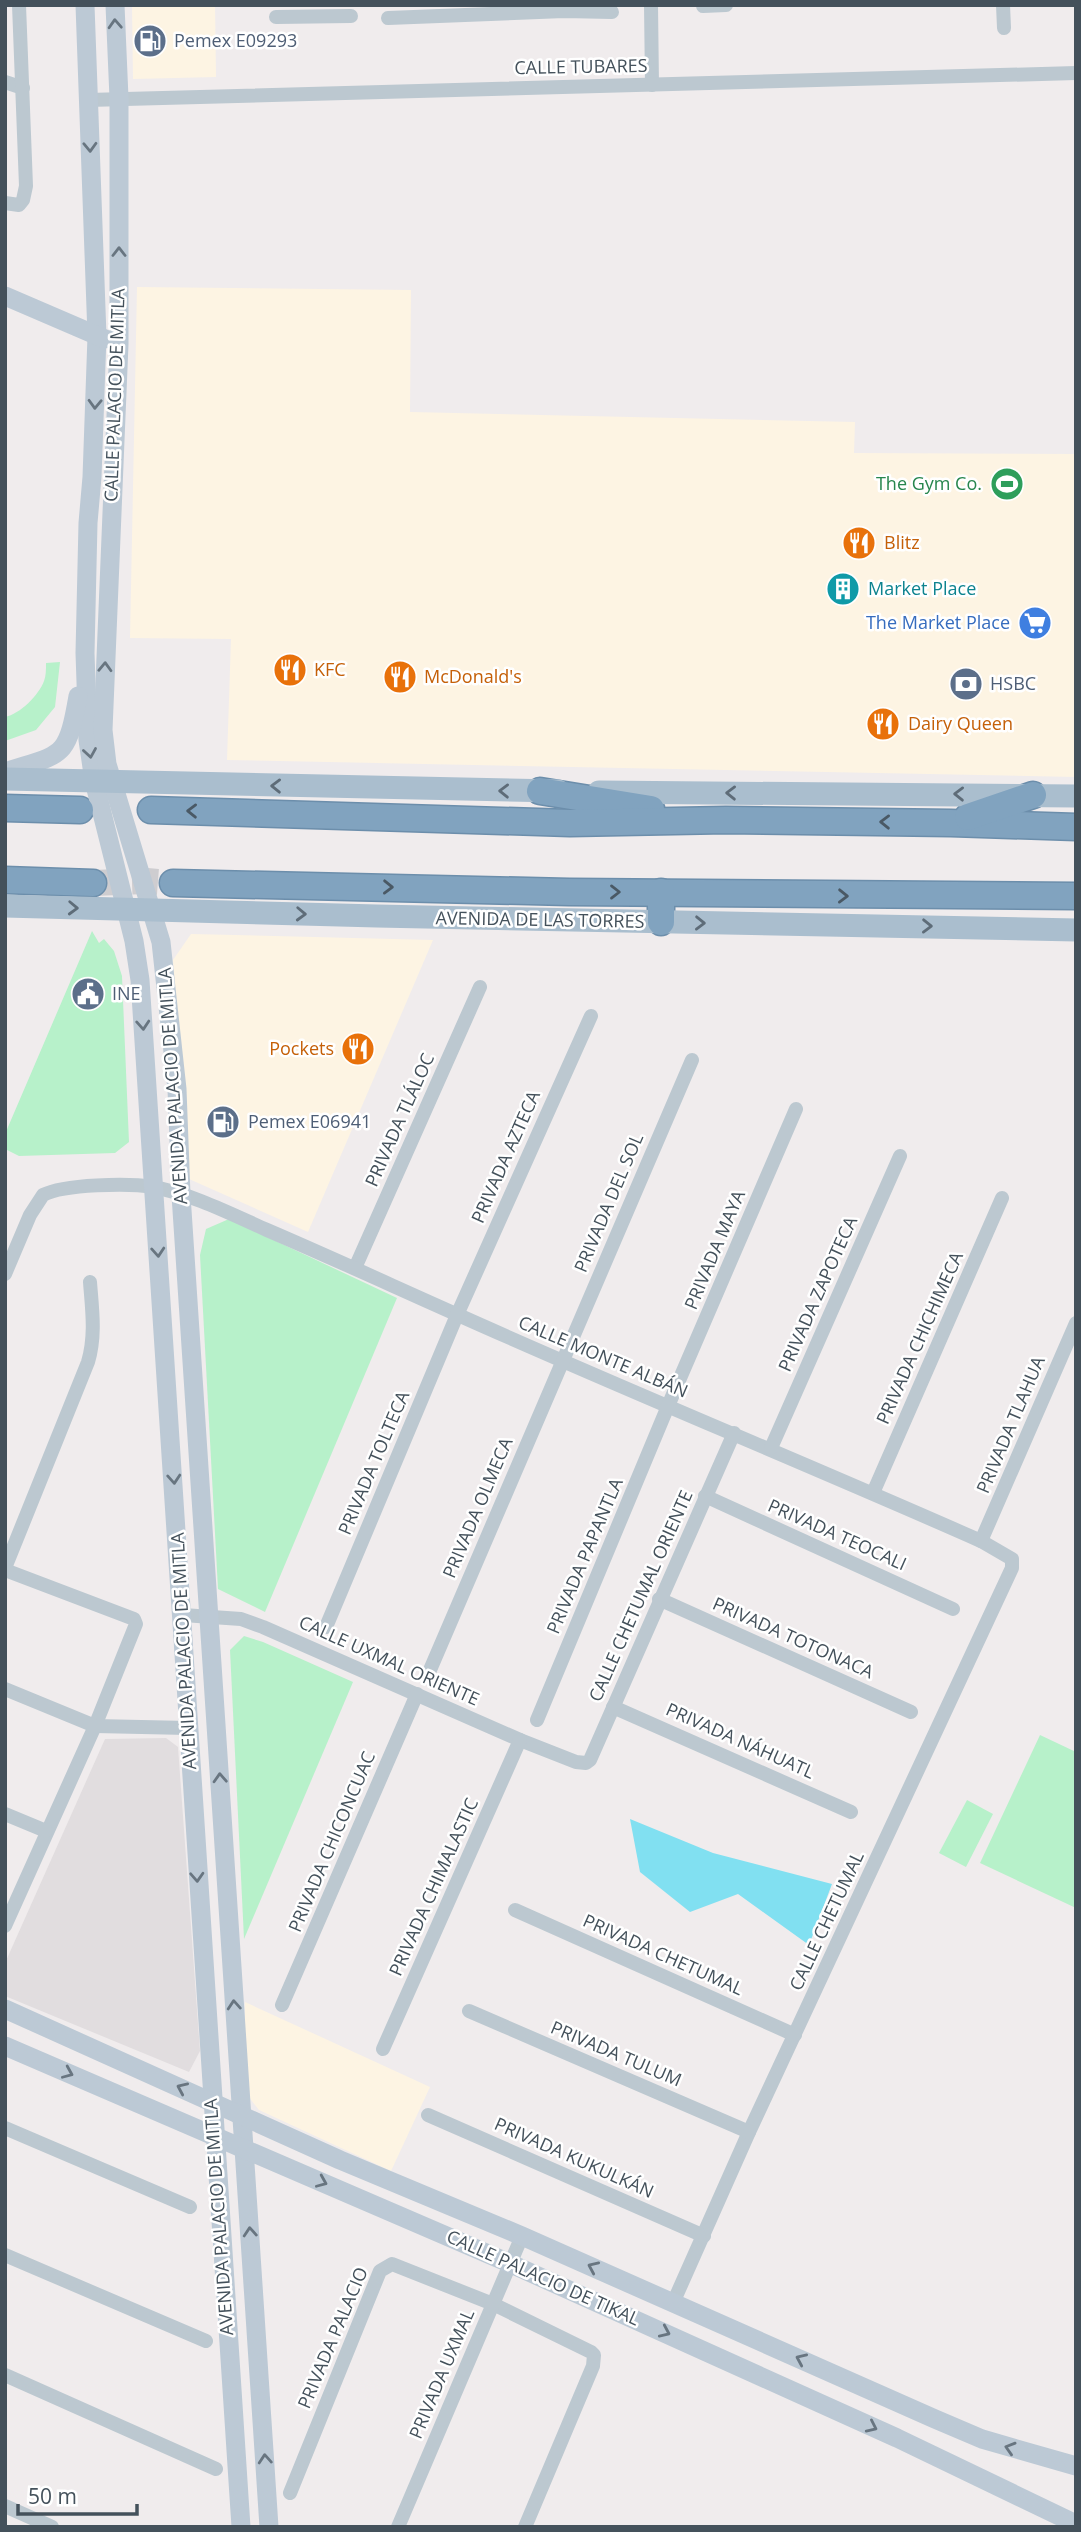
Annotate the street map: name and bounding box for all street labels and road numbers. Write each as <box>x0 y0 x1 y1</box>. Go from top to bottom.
street label: CALLE TUBARES <box>514 53 648 79</box>
street label: CALLE PALACIO DE MITLA <box>98 287 130 502</box>
street label: AVENIDA DE LAS TORRES <box>435 905 645 933</box>
street label: AVENIDA PALACIO DE MITLA <box>152 966 192 1205</box>
street label: PRIVADA TLÁLOC <box>359 1049 439 1190</box>
street label: PRIVADA AZTECA <box>465 1086 545 1227</box>
street label: PRIVADA DEL SOL <box>568 1130 648 1276</box>
street label: PRIVADA MAYA <box>678 1186 750 1313</box>
street label: PRIVADA ZAPOTECA <box>772 1212 862 1375</box>
street label: PRIVADA CHICHIMECA <box>870 1247 968 1428</box>
street label: CALLE MONTE ALBÁN <box>515 1310 692 1403</box>
street label: PRIVADA TLAHUA <box>970 1352 1050 1497</box>
street label: PRIVADA TOLTECA <box>332 1386 414 1538</box>
street label: PRIVADA OLMECA <box>437 1433 518 1582</box>
street label: PRIVADA PAPANTLA <box>540 1474 628 1637</box>
street label: CALLE CHETUMAL ORIENTE <box>583 1486 698 1705</box>
street label: PRIVADA TEOCALI <box>764 1493 910 1575</box>
street label: AVENIDA PALACIO DE MITLA <box>165 1531 201 1770</box>
street label: PRIVADA TOTONACA <box>709 1591 878 1684</box>
street label: CALLE UXMAL ORIENTE <box>295 1609 483 1711</box>
street label: PRIVADA NÁHUATL <box>662 1697 818 1784</box>
street label: PRIVADA CHICONCUAC <box>282 1748 380 1936</box>
street label: PRIVADA CHIMALASTIC <box>383 1794 483 1979</box>
street label: CALLE CHETUMAL <box>783 1847 869 1994</box>
street label: PRIVADA CHETUMAL <box>580 1908 747 2000</box>
street label: PRIVADA TULUM <box>547 2015 685 2091</box>
street label: AVENIDA PALACIO DE MITLA <box>198 2097 238 2336</box>
street label: PRIVADA KUKULKÁN <box>491 2111 658 2203</box>
street label: CALLE PALACIO DE TIKAL <box>443 2224 644 2330</box>
street label: PRIVADA PALACIO <box>291 2263 373 2412</box>
street label: PRIVADA UXMAL <box>403 2305 479 2442</box>

